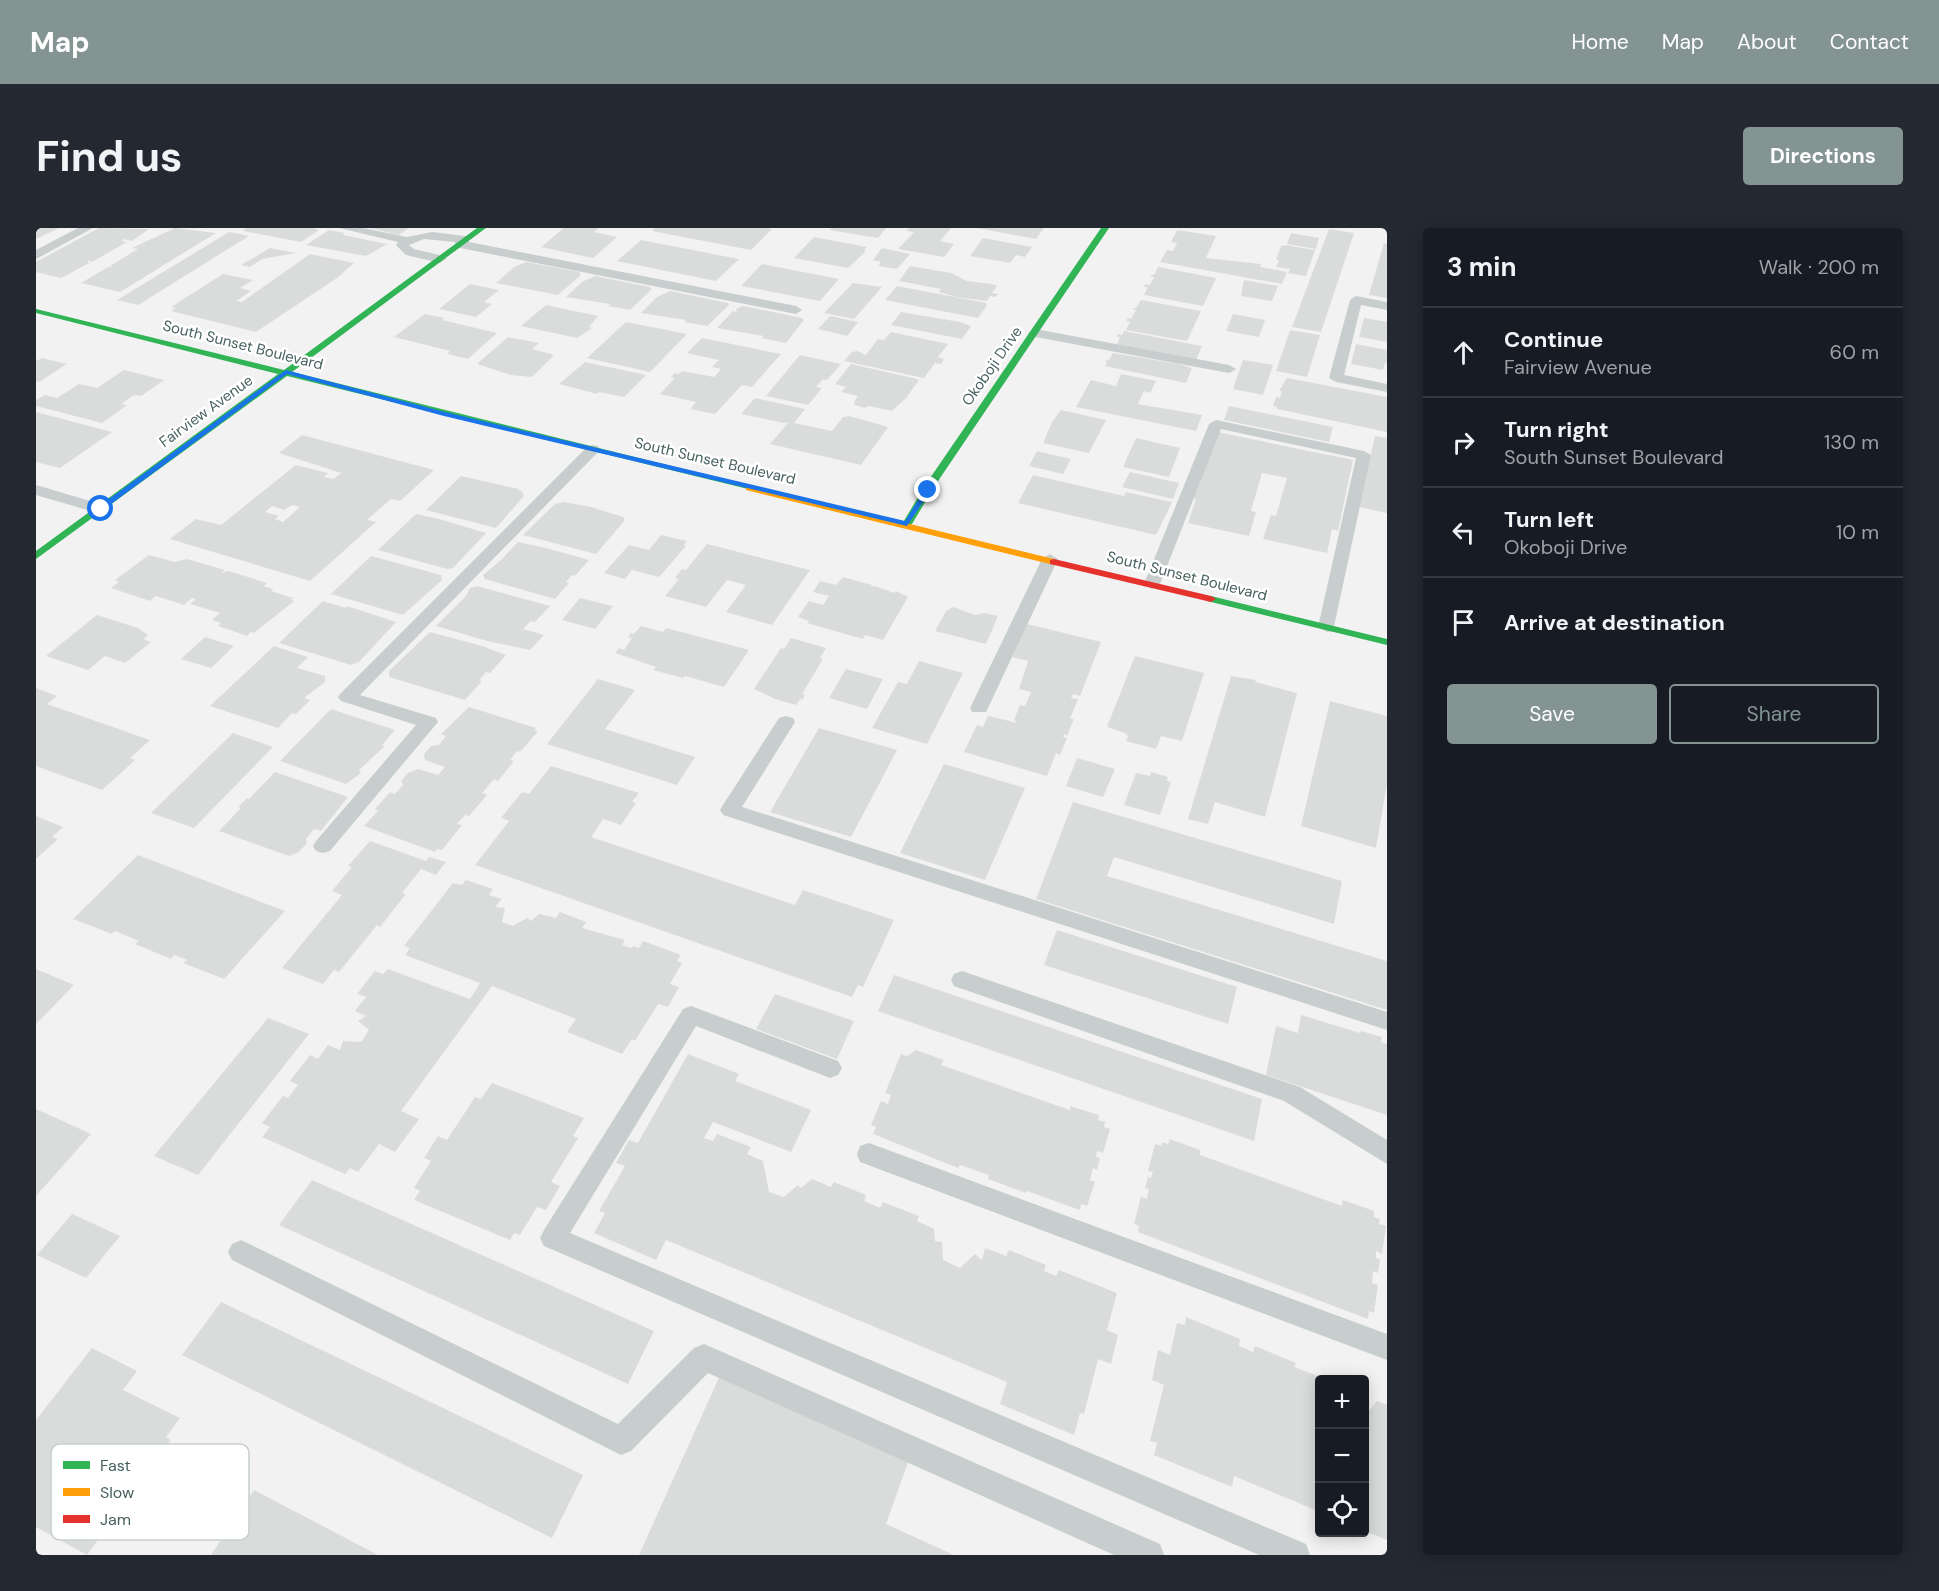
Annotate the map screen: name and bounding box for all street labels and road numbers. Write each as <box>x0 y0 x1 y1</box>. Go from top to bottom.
street label: South Sunset Boulevard <box>161 315 325 375</box>
street label: Okoboji Drive <box>957 322 1027 410</box>
street label: Fairview Avenue <box>155 370 257 452</box>
street label: South Sunset Boulevard <box>633 433 797 489</box>
street label: South Sunset Boulevard <box>1105 546 1269 606</box>

